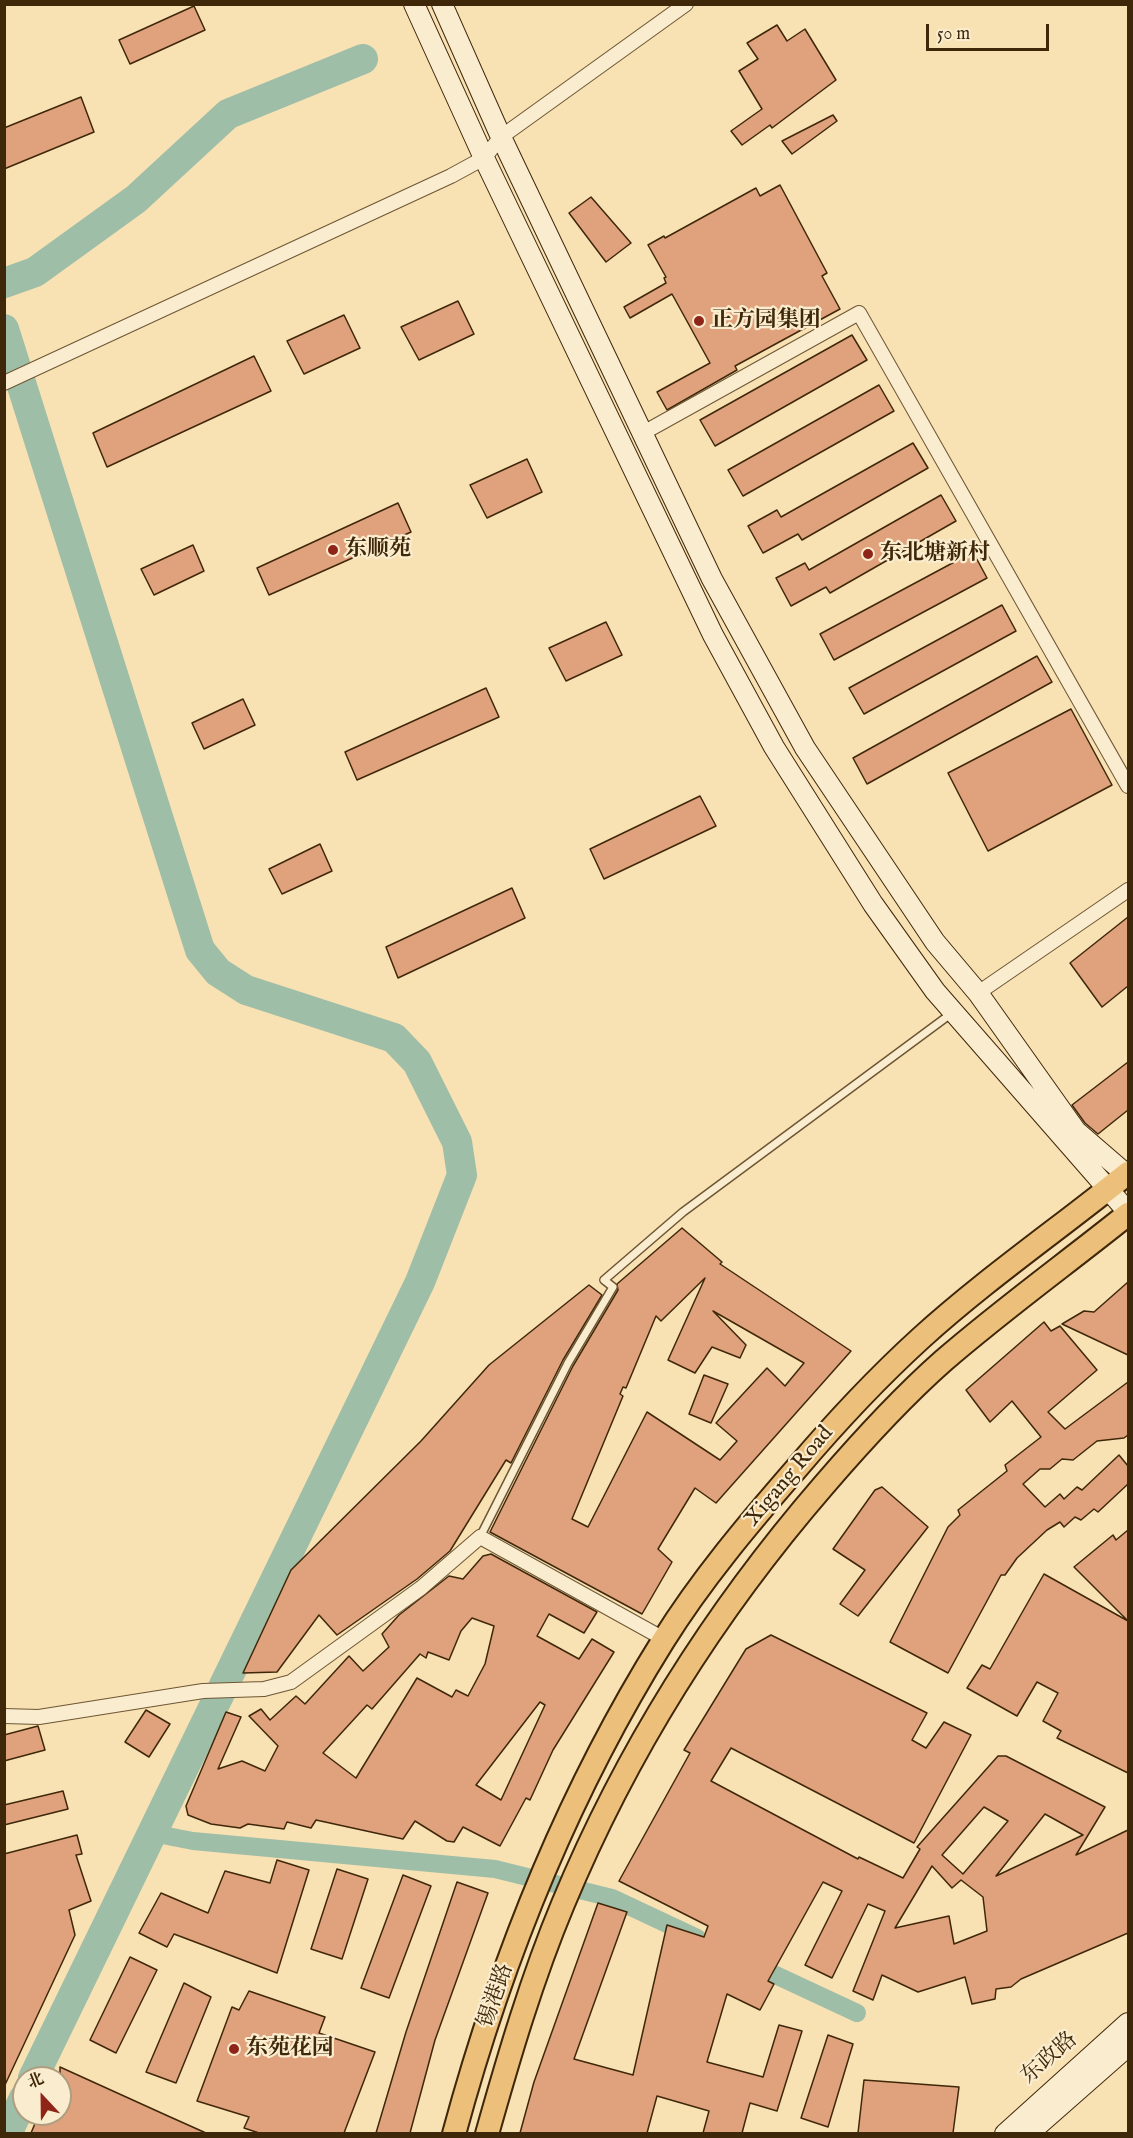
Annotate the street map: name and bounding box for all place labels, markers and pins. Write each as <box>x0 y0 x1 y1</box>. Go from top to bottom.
place label: 正方园集团 <box>711 308 821 334</box>
marker: 正方园集团 <box>692 314 706 328</box>
place label: 东顺苑 <box>345 537 411 563</box>
place label: 东北塘新村 <box>880 541 990 567</box>
marker: 东顺苑 <box>326 543 340 557</box>
marker: 东北塘新村 <box>861 547 875 561</box>
place label: 东苑花园 <box>246 2036 334 2062</box>
marker: 东苑花园 <box>227 2042 241 2056</box>

